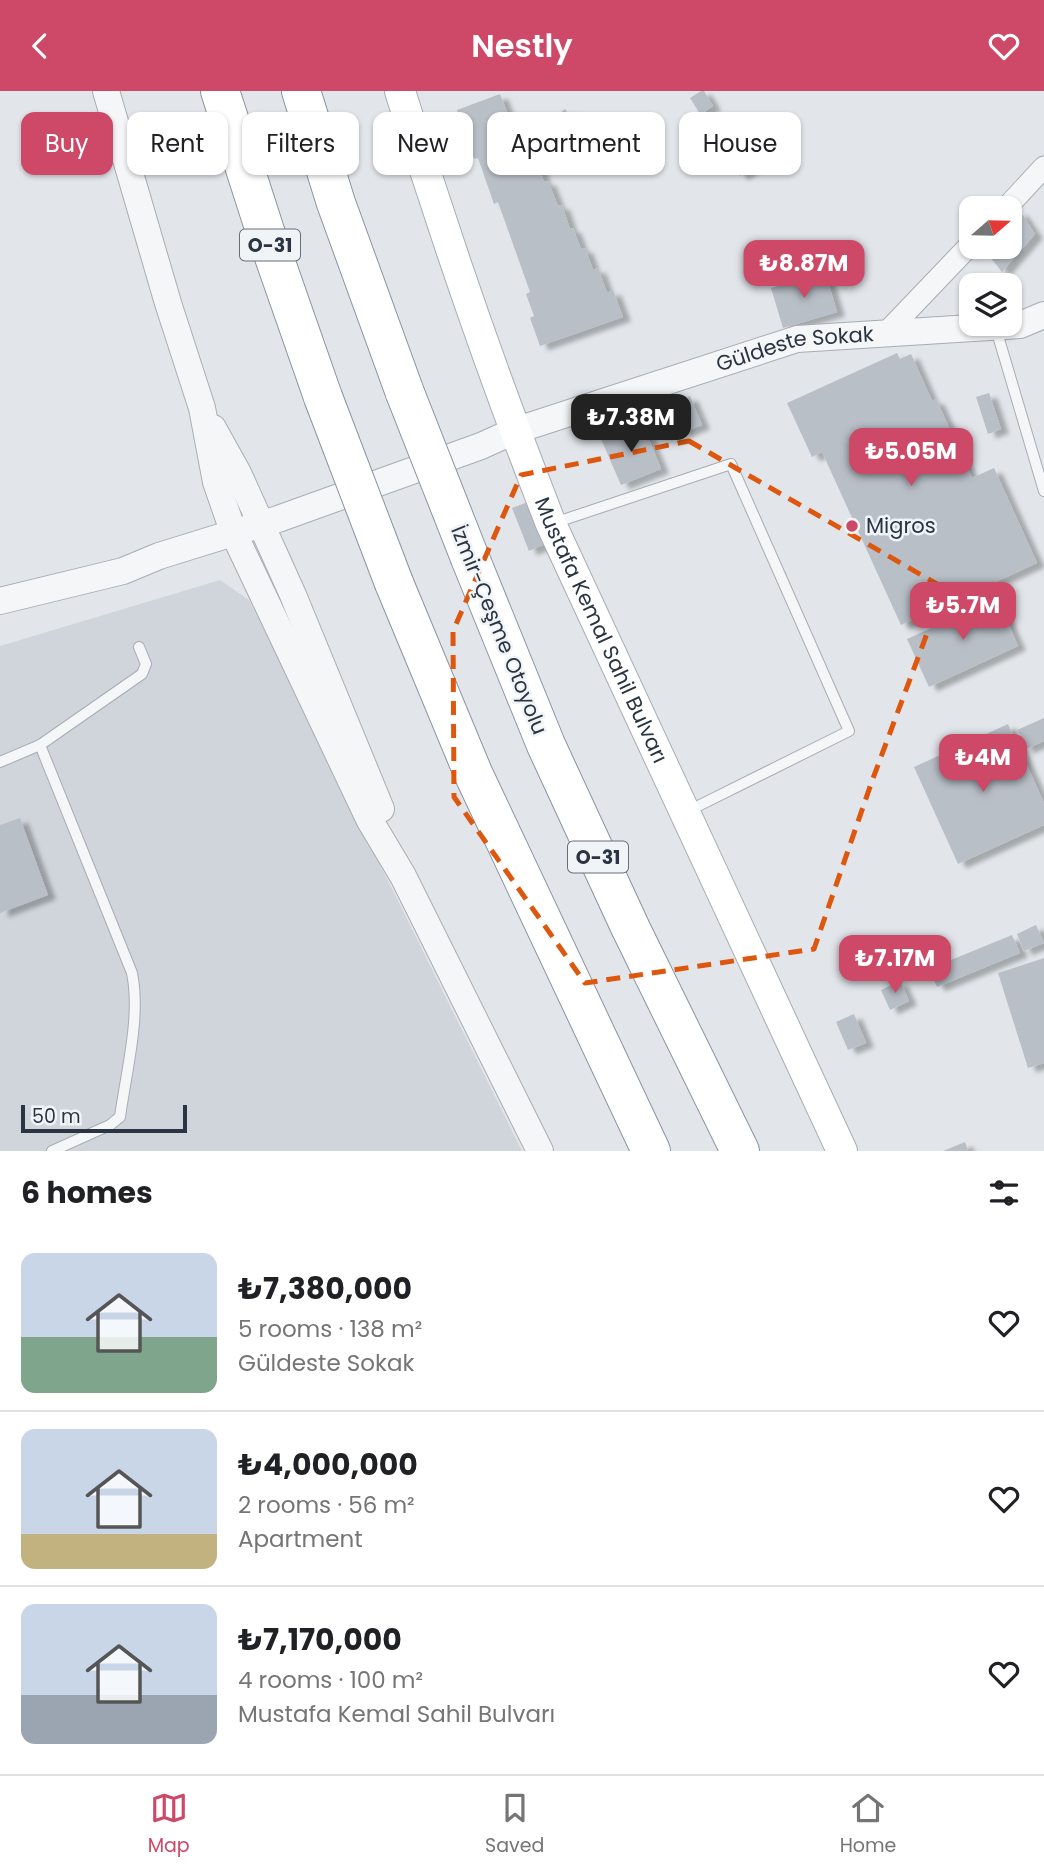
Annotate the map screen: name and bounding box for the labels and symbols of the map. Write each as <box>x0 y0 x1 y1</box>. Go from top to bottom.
north arrow <box>959 196 1022 259</box>
road number: O-31 <box>240 229 300 261</box>
pin: ₺8.87M <box>747 241 861 300</box>
street label: Güldeste Sokak <box>712 319 875 378</box>
pin: ₺7.38M <box>574 395 688 454</box>
pin: ₺5.05M <box>854 429 968 488</box>
street label: Mustafa Kemal Sahil Bulvarı <box>528 493 675 768</box>
place label: Migros <box>866 511 936 540</box>
marker: Migros <box>844 518 860 534</box>
street label: İzmir-Çeşme Otoyolu <box>444 521 555 739</box>
pin: ₺5.7M <box>914 582 1012 642</box>
pin: ₺4M <box>949 735 1017 794</box>
road number: O-31 <box>568 841 628 873</box>
pin: ₺7.17M <box>838 935 952 995</box>
scale bar <box>21 1102 187 1134</box>

